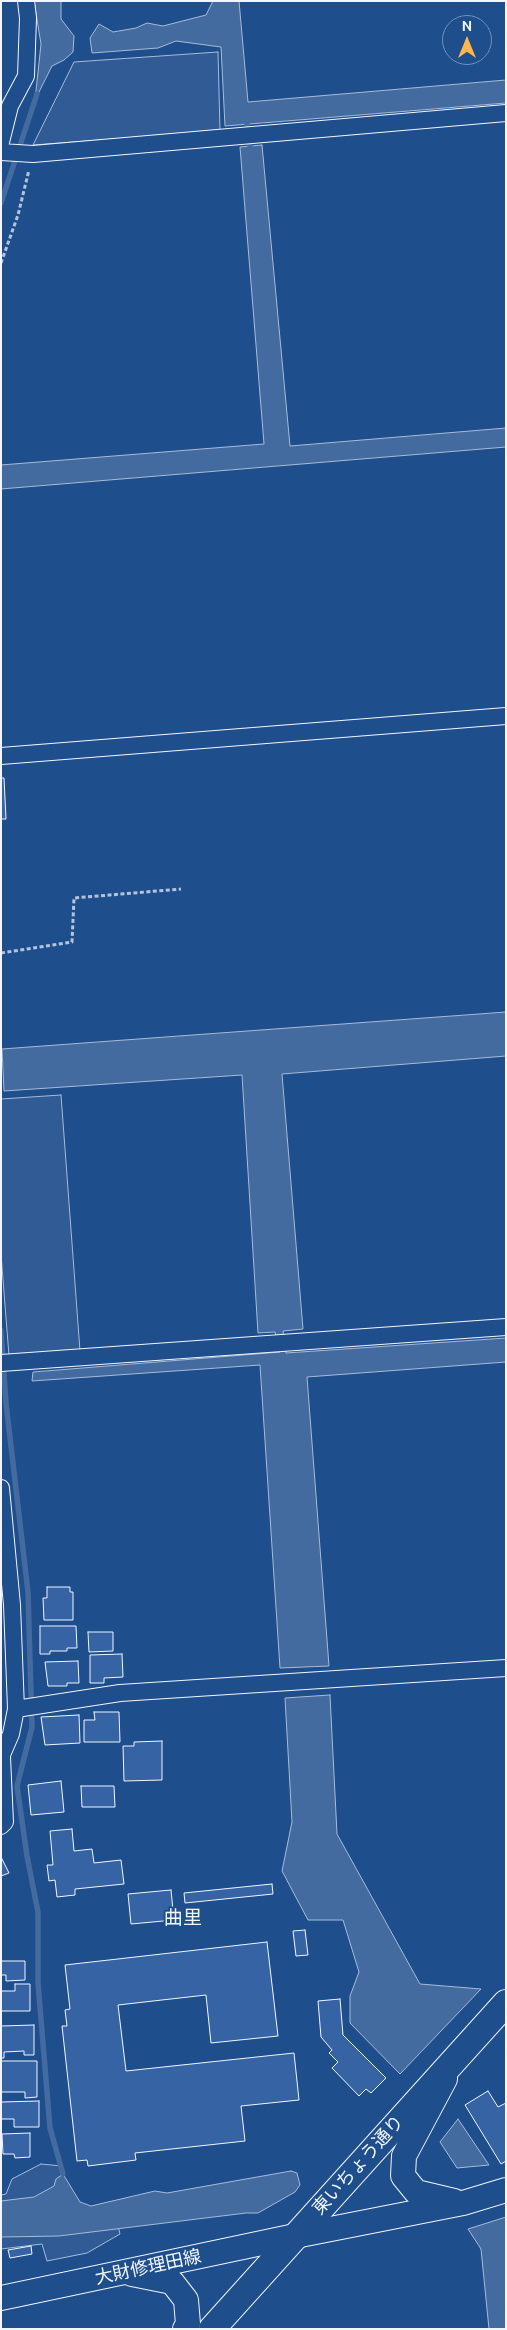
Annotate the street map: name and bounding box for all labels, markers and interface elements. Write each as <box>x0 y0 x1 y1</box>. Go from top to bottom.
north arrow <box>442 15 492 65</box>
text: N <box>462 18 472 34</box>
district label: 曲里 <box>164 1907 202 1929</box>
street label: 東いちょう通り <box>308 2111 408 2219</box>
street label: 大財修理田線 <box>93 2245 203 2289</box>

